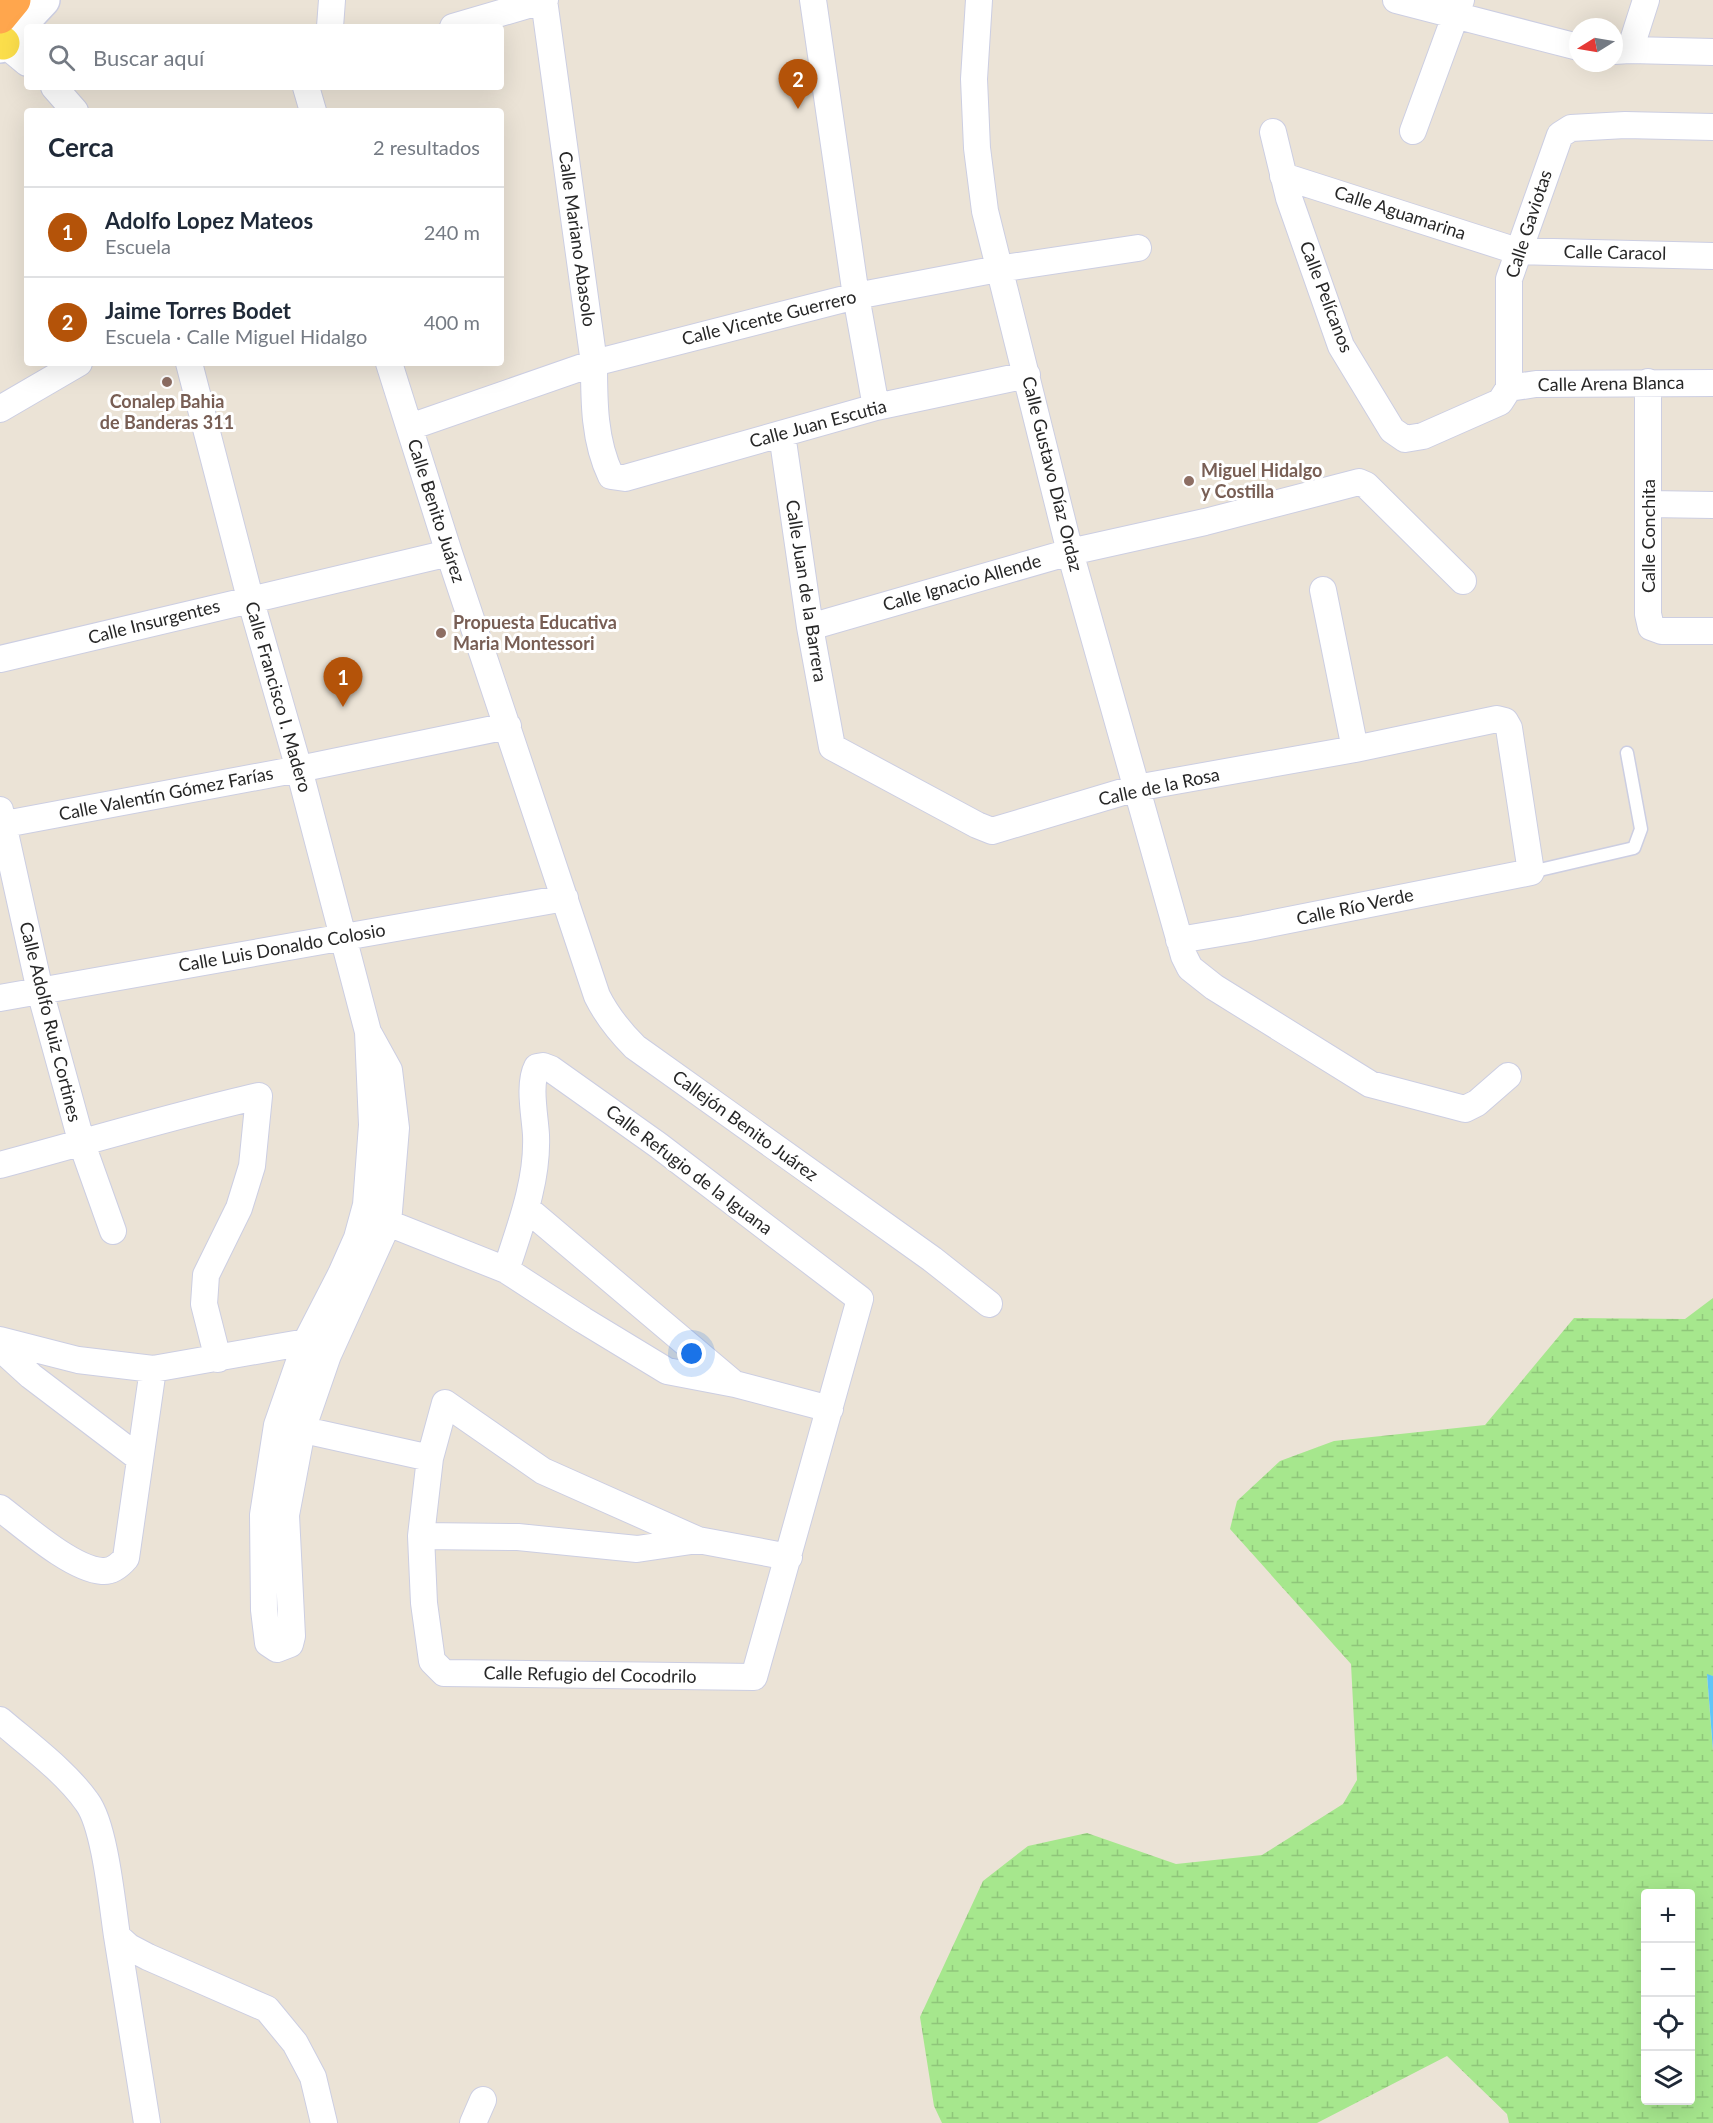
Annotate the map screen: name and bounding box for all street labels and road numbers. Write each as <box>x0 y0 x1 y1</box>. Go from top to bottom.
street label: Calle Mariano Abasolo <box>555 150 601 328</box>
street label: Calle Gaviotas <box>1500 167 1556 280</box>
street label: Calle Aguamarina <box>1332 180 1469 244</box>
street label: Calle Pelícanos <box>1296 238 1358 356</box>
street label: Calle Caracol <box>1563 240 1667 264</box>
street label: Calle Vicente Guerrero <box>679 285 858 349</box>
street label: Calle Arena Blanca <box>1537 371 1684 395</box>
street label: Calle Gustavo Díaz Ordaz <box>1018 374 1088 574</box>
street label: Calle Juan Escutia <box>747 394 889 452</box>
street label: Calle Benito Juárez <box>403 436 471 585</box>
street label: Calle Conchita <box>1637 479 1659 593</box>
street label: Calle Juan de la Barrera <box>782 498 832 683</box>
street label: Calle Ignacio Allende <box>880 549 1043 615</box>
street label: Calle Insurgentes <box>86 594 222 648</box>
street label: Calle Francisco I. Madero <box>241 599 317 795</box>
street label: Calle Valentín Gómez Farías <box>57 761 275 825</box>
street label: Calle de la Rosa <box>1096 762 1221 810</box>
street label: Calle Río Verde <box>1294 883 1415 929</box>
street label: Calle Luis Donaldo Colosio <box>177 918 387 976</box>
street label: Calle Adolfo Ruiz Cortines <box>15 919 87 1124</box>
street label: Callejón Benito Juárez <box>669 1065 823 1185</box>
street label: Calle Refugio de la Iguana <box>602 1099 777 1239</box>
street label: Calle Refugio del Cocodrilo <box>483 1661 697 1687</box>

